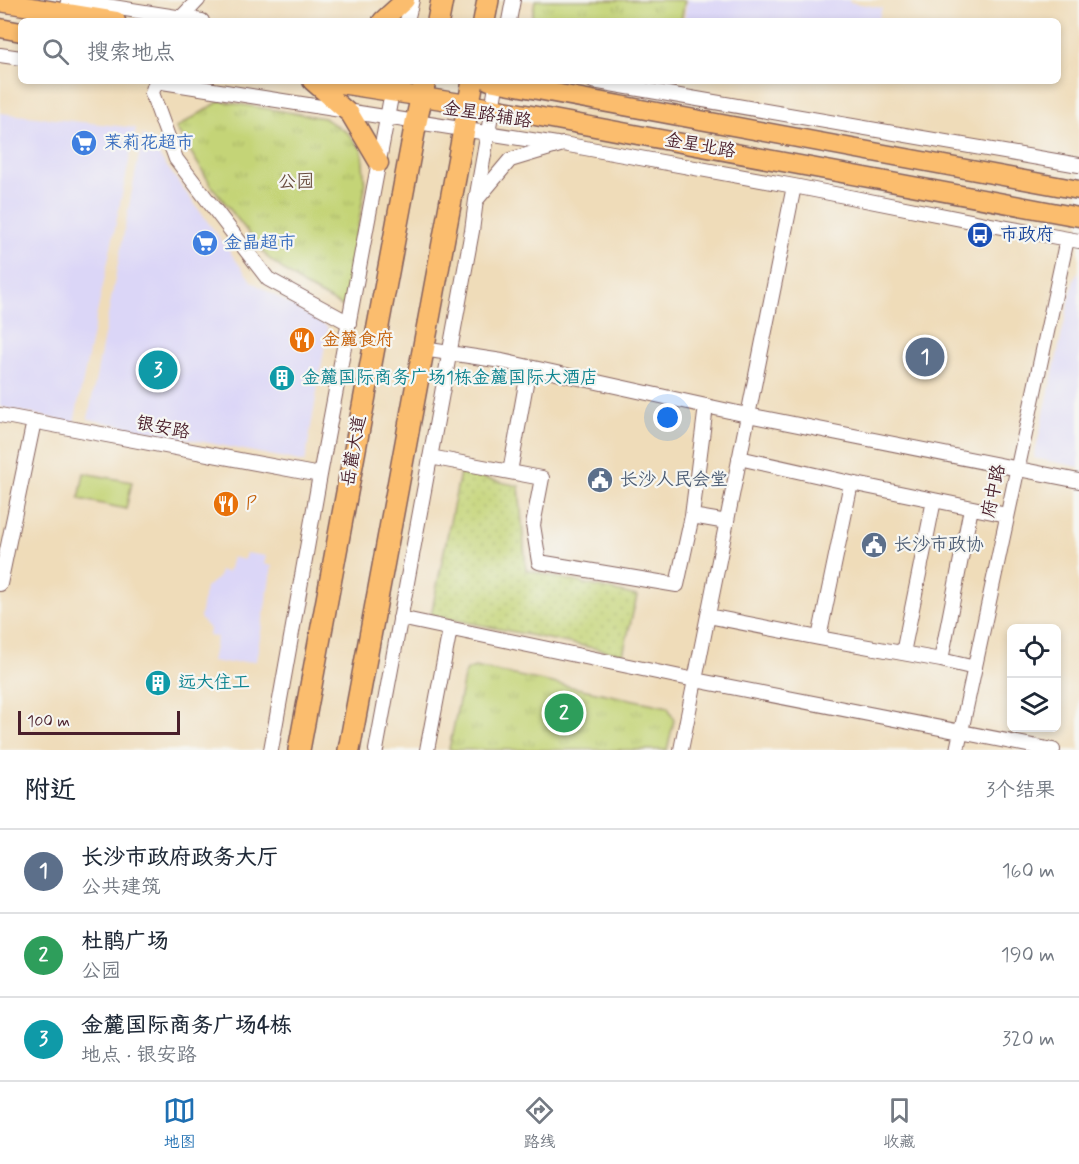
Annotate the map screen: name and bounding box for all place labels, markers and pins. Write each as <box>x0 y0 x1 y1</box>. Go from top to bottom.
supermarket icon: 茉莉花超市 <box>69 128 99 158</box>
place label: 茉莉花超市 <box>104 131 194 155</box>
bus stop icon: 市政府 <box>965 220 995 250</box>
place label: 市政府 <box>1000 223 1054 247</box>
supermarket icon: 金晶超市 <box>190 228 220 258</box>
place label: 金晶超市 <box>224 231 296 255</box>
restaurant icon: 金麓食府 <box>287 325 317 355</box>
place label: 金麓食府 <box>322 328 394 352</box>
pin: 1 <box>906 334 944 380</box>
pin: 3 <box>138 348 178 392</box>
building icon: 金麓国际商务广场1栋金麓国际大酒店 <box>267 363 297 393</box>
place label: 金麓国际商务广场1栋金麓国际大酒店 <box>302 366 598 390</box>
public building icon: 长沙人民会堂 <box>585 465 615 495</box>
place label: 长沙人民会堂 <box>620 468 728 492</box>
restaurant icon: P <box>211 489 241 519</box>
place label: P <box>246 492 257 516</box>
public building icon: 长沙市政协 <box>859 530 889 560</box>
place label: 长沙市政协 <box>894 533 984 557</box>
building icon: 远大住工 <box>143 668 173 698</box>
place label: 远大住工 <box>178 671 250 695</box>
pin: 2 <box>544 690 584 736</box>

